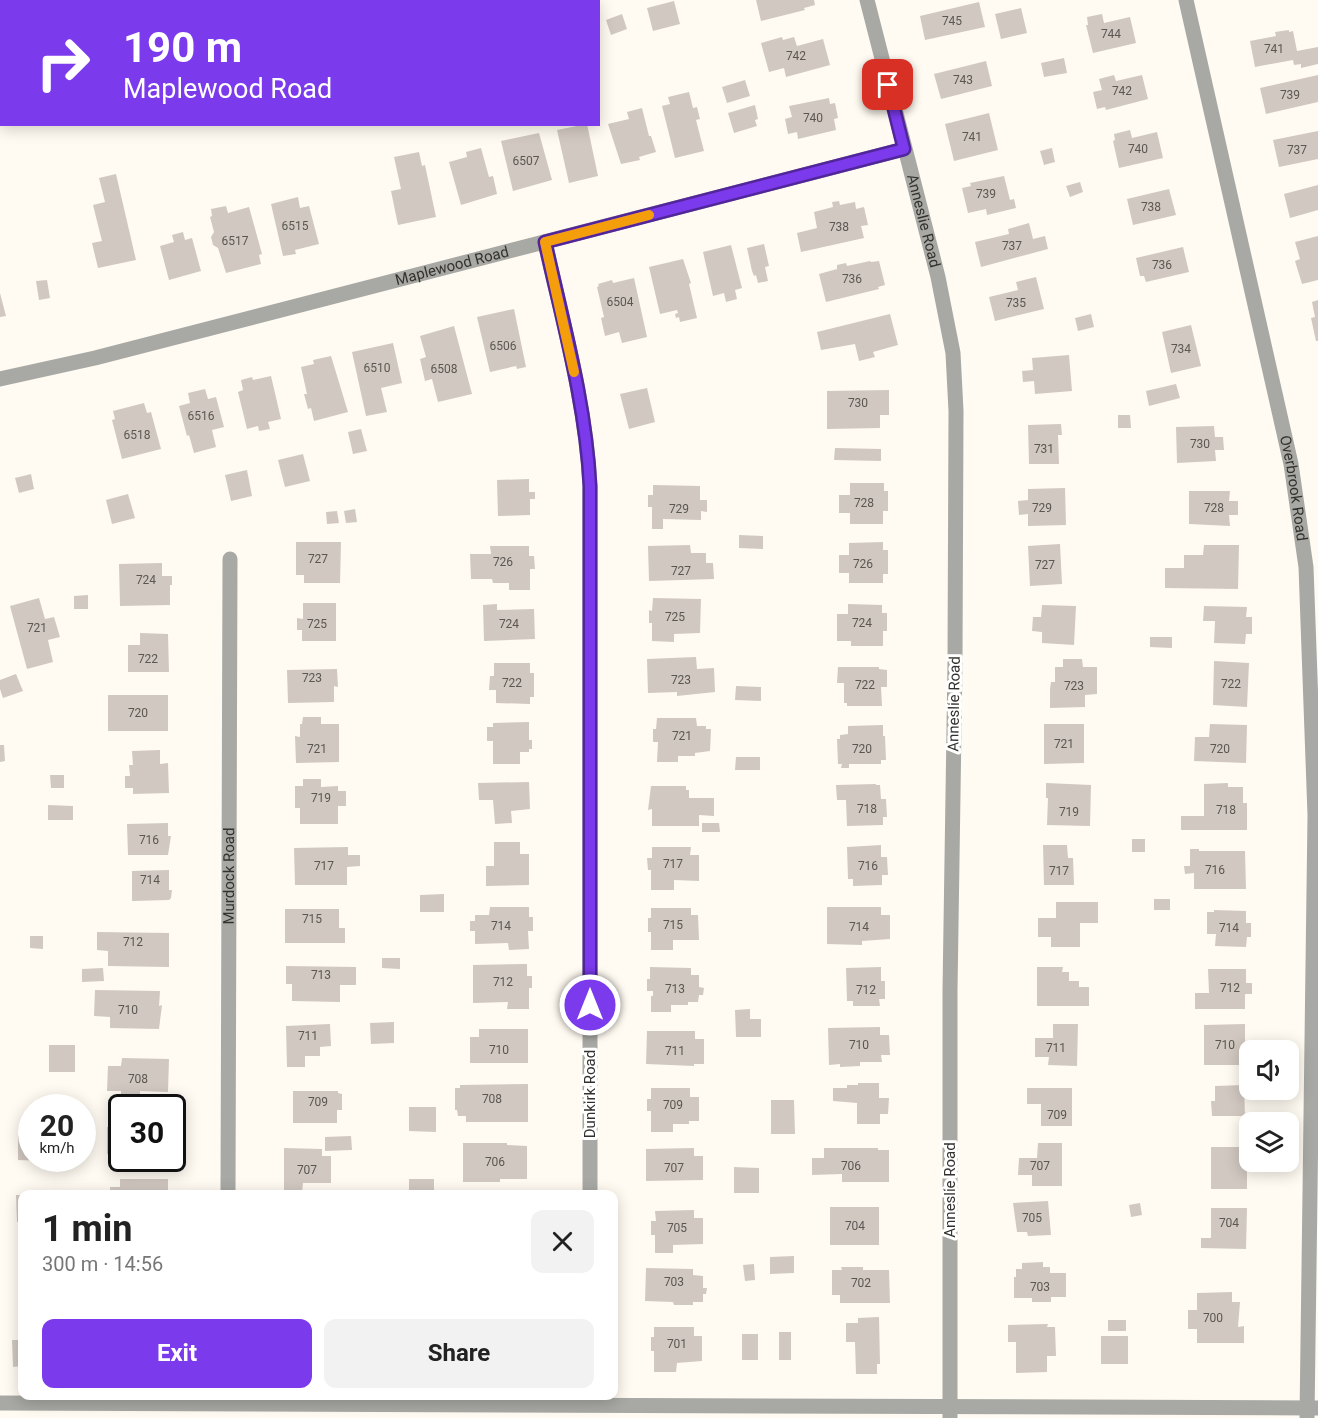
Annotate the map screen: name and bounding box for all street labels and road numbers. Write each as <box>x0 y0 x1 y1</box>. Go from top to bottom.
street label: Anneslie Road <box>903 172 944 269</box>
street label: Maplewood Road <box>393 243 511 289</box>
street label: Overbrook Road <box>1276 434 1311 542</box>
street label: Anneslie Road <box>944 656 964 752</box>
street label: Murdock Road <box>220 827 238 925</box>
street label: Dunkirk Road <box>581 1050 599 1138</box>
street label: Anneslie Road <box>941 1142 959 1238</box>

